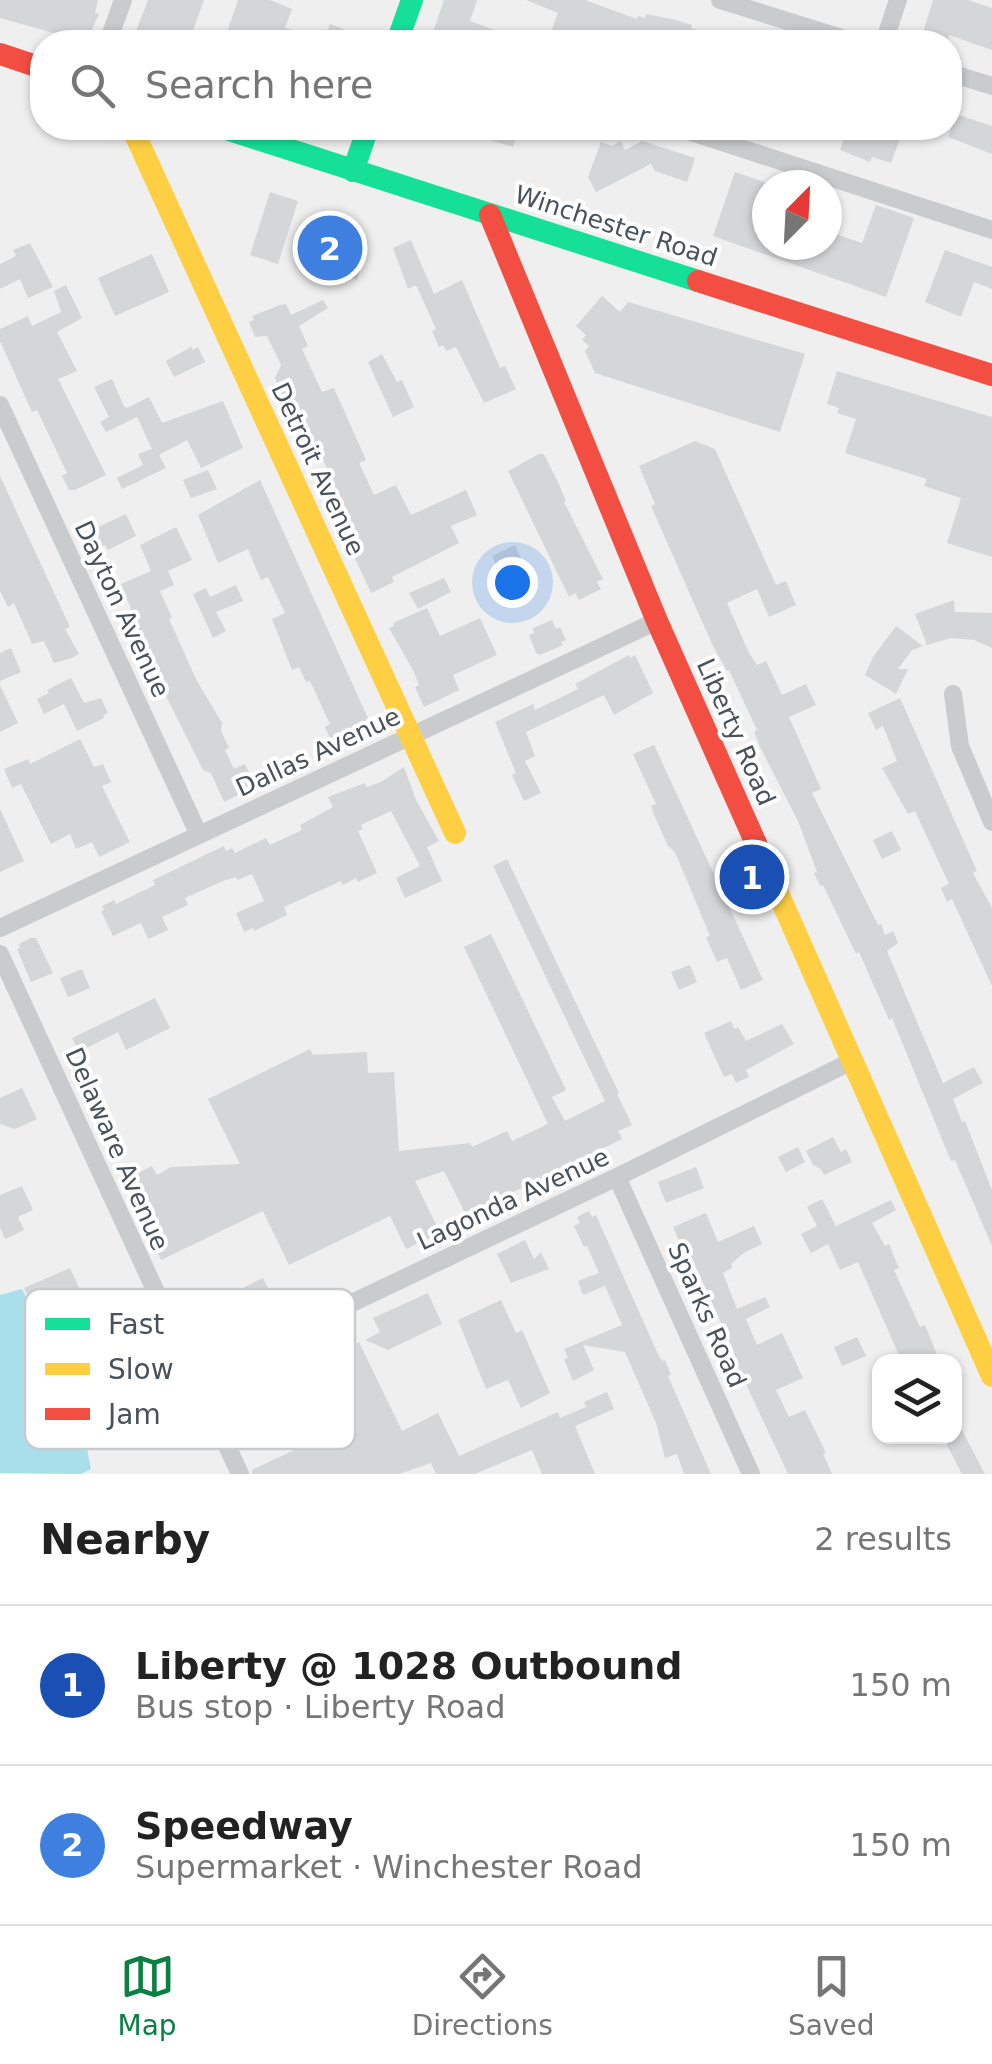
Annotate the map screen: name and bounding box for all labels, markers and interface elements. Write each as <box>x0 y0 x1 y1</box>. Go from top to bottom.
search box <box>30 30 962 140</box>
icon: search <box>65 58 120 113</box>
text: Search here <box>145 63 373 107</box>
north arrow <box>752 170 842 260</box>
street label: Winchester Road <box>511 180 721 272</box>
pin: 2 <box>298 210 362 286</box>
street label: Detroit Avenue <box>265 378 371 560</box>
street label: Dayton Avenue <box>68 516 176 702</box>
your location <box>487 557 538 608</box>
street label: Liberty Road <box>691 654 781 810</box>
street label: Dallas Avenue <box>231 701 405 803</box>
pin: 1 <box>720 840 784 914</box>
street label: Delaware Avenue <box>59 1043 175 1255</box>
street label: Lagonda Avenue <box>412 1142 614 1256</box>
street label: Sparks Road <box>662 1238 752 1392</box>
legend <box>25 1289 355 1449</box>
text: Fast <box>108 1308 164 1341</box>
text: Slow <box>108 1353 174 1386</box>
map controls <box>872 1354 962 1444</box>
button: layers <box>872 1354 962 1444</box>
text: Jam <box>106 1398 161 1431</box>
text: Nearby <box>40 1515 210 1564</box>
text: 2 results <box>814 1520 952 1558</box>
text: Liberty @ 1028 Outbound <box>135 1644 682 1688</box>
text: 1 <box>61 1666 84 1704</box>
text: 150 m <box>850 1666 952 1704</box>
text: Bus stop · Liberty Road <box>135 1688 506 1726</box>
text: Speedway <box>135 1804 353 1848</box>
text: 2 <box>61 1826 84 1864</box>
text: 150 m <box>850 1826 952 1864</box>
text: Supermarket · Winchester Road <box>135 1848 642 1886</box>
tab: Map <box>118 1949 177 2042</box>
tab: Directions <box>412 1949 553 2042</box>
tab: Saved <box>788 1949 874 2042</box>

